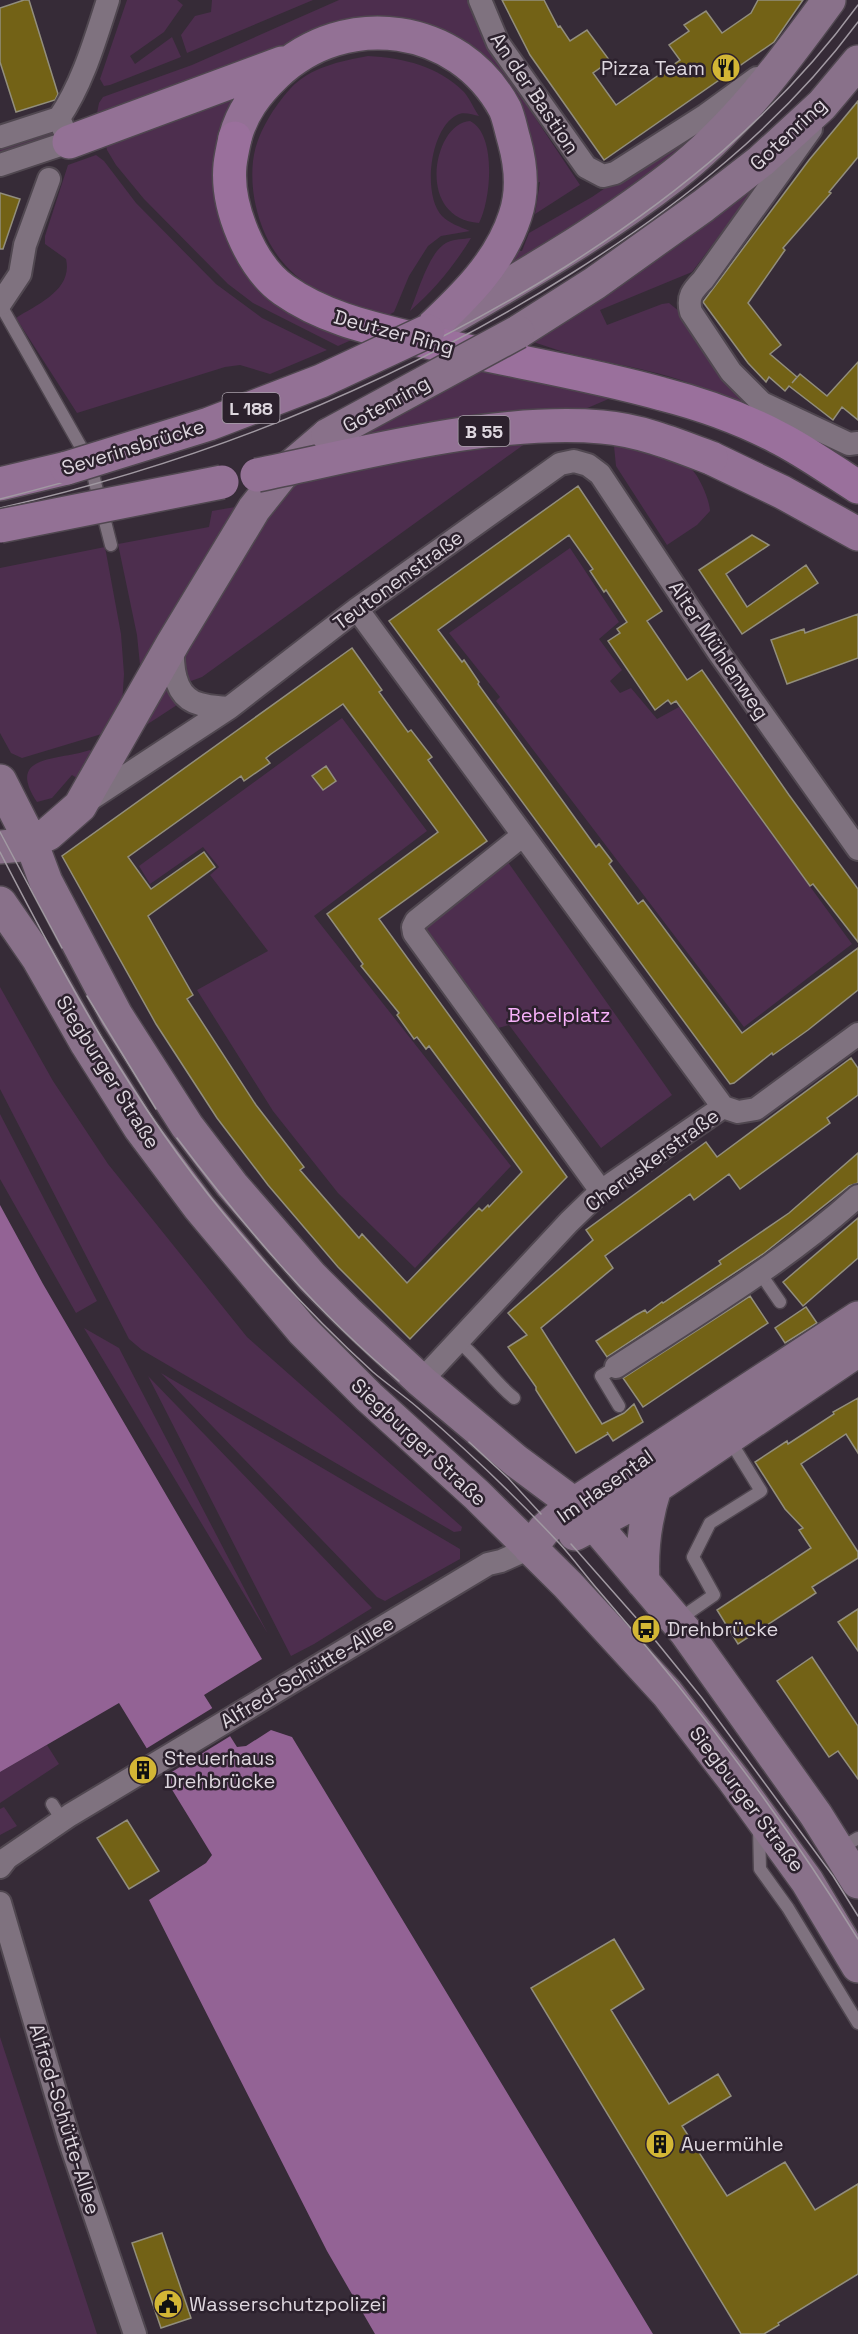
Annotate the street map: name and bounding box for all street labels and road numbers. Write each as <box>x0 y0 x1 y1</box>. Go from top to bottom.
street label: An der Bastion <box>485 27 585 159</box>
street label: Gotenring <box>744 92 832 176</box>
street label: Deutzer Ring <box>331 303 457 361</box>
street label: Gotenring <box>338 369 434 439</box>
road number: L 188 <box>222 393 280 423</box>
street label: Severinsbrücke <box>59 413 207 481</box>
road number: B 55 <box>458 416 510 446</box>
street label: Teutonenstraße <box>328 524 468 636</box>
street label: Alter Mühlenweg <box>663 576 775 724</box>
street label: Siegburger Straße <box>50 990 166 1154</box>
street label: Cheruskerstraße <box>580 1103 724 1217</box>
street label: Siegburger Straße <box>346 1372 492 1512</box>
street label: Im Hasental <box>552 1443 658 1529</box>
street label: Alfred-Schütte-Allee <box>215 1610 399 1734</box>
street label: Siegburger Straße <box>684 1721 810 1877</box>
street label: Alfred-Schütte-Allee <box>24 2020 106 2218</box>

